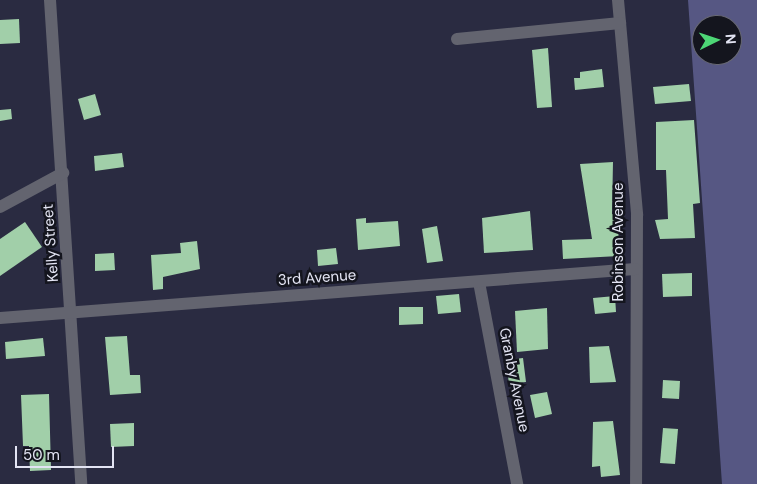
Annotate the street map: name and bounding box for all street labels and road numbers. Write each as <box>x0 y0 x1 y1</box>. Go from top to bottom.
street label: Robinson Avenue <box>610 183 628 301</box>
street label: Kelly Street <box>39 203 63 283</box>
street label: 3rd Avenue <box>277 266 357 290</box>
street label: Granby Avenue <box>495 326 533 434</box>

